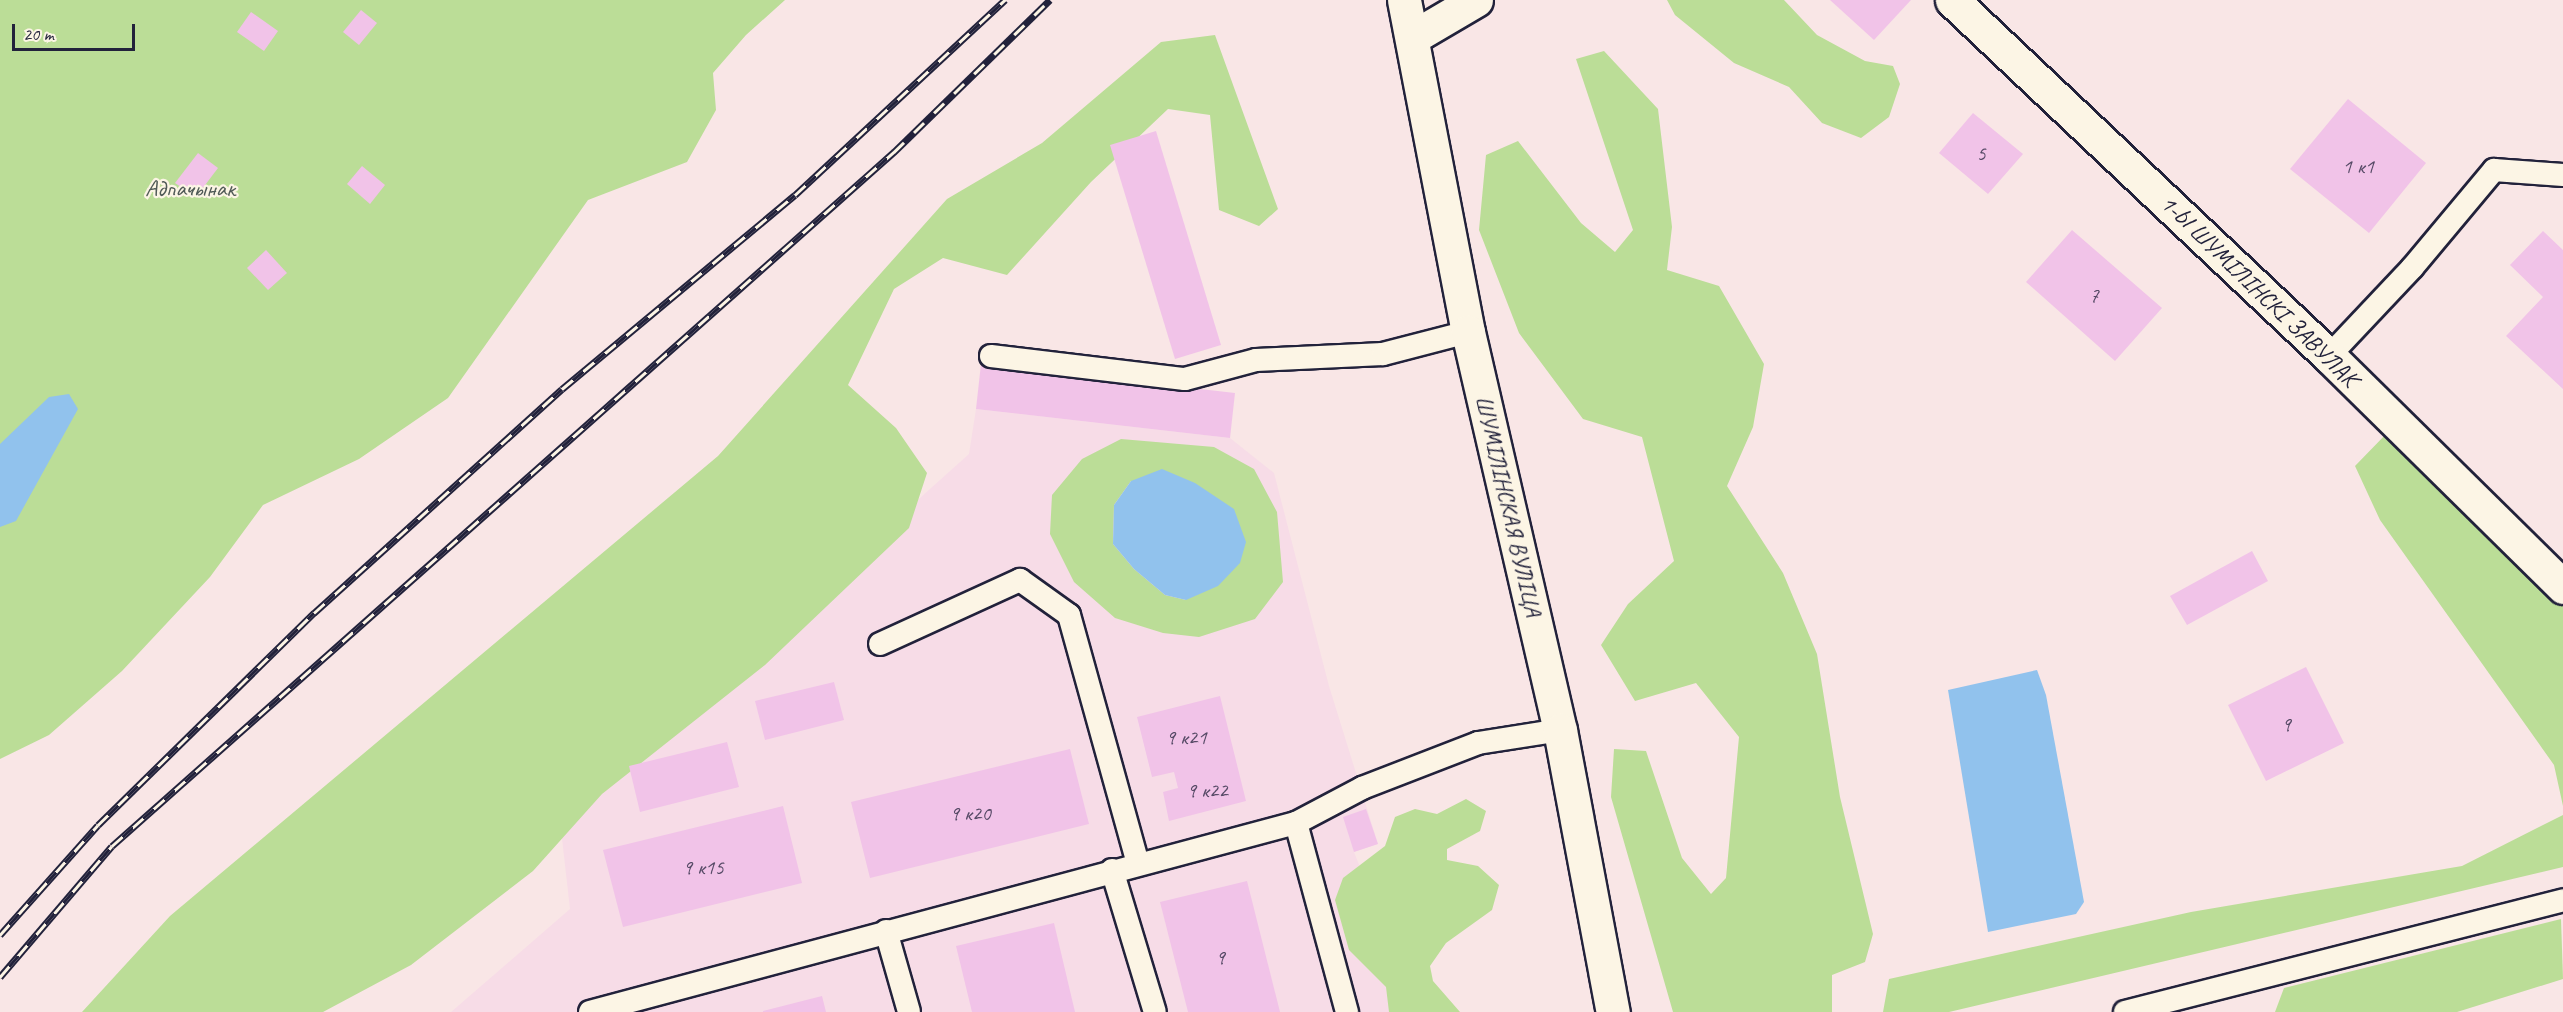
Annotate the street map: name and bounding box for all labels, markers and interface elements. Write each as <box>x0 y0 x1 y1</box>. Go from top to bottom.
scale bar <box>15 12 138 50</box>
text: 20 m <box>23 23 54 45</box>
house number: 5 <box>1976 140 1986 166</box>
house number: 1 к1 <box>2342 153 2374 179</box>
park label: Адпачынак <box>145 175 235 203</box>
street label: 1-Ы ШУМІЛІНСКІ ЗАВУЛАК <box>2154 189 2364 393</box>
house number: 7 <box>2089 282 2099 308</box>
street label: ШУМІЛІНСКАЯ ВУЛІЦА <box>1469 393 1547 619</box>
house number: 9 <box>2281 711 2291 737</box>
house number: 9 к21 <box>1165 724 1207 750</box>
house number: 9 к22 <box>1186 777 1228 803</box>
house number: 9 к20 <box>949 800 991 826</box>
house number: 9 к15 <box>682 854 724 880</box>
house number: 9 <box>1215 944 1225 970</box>

